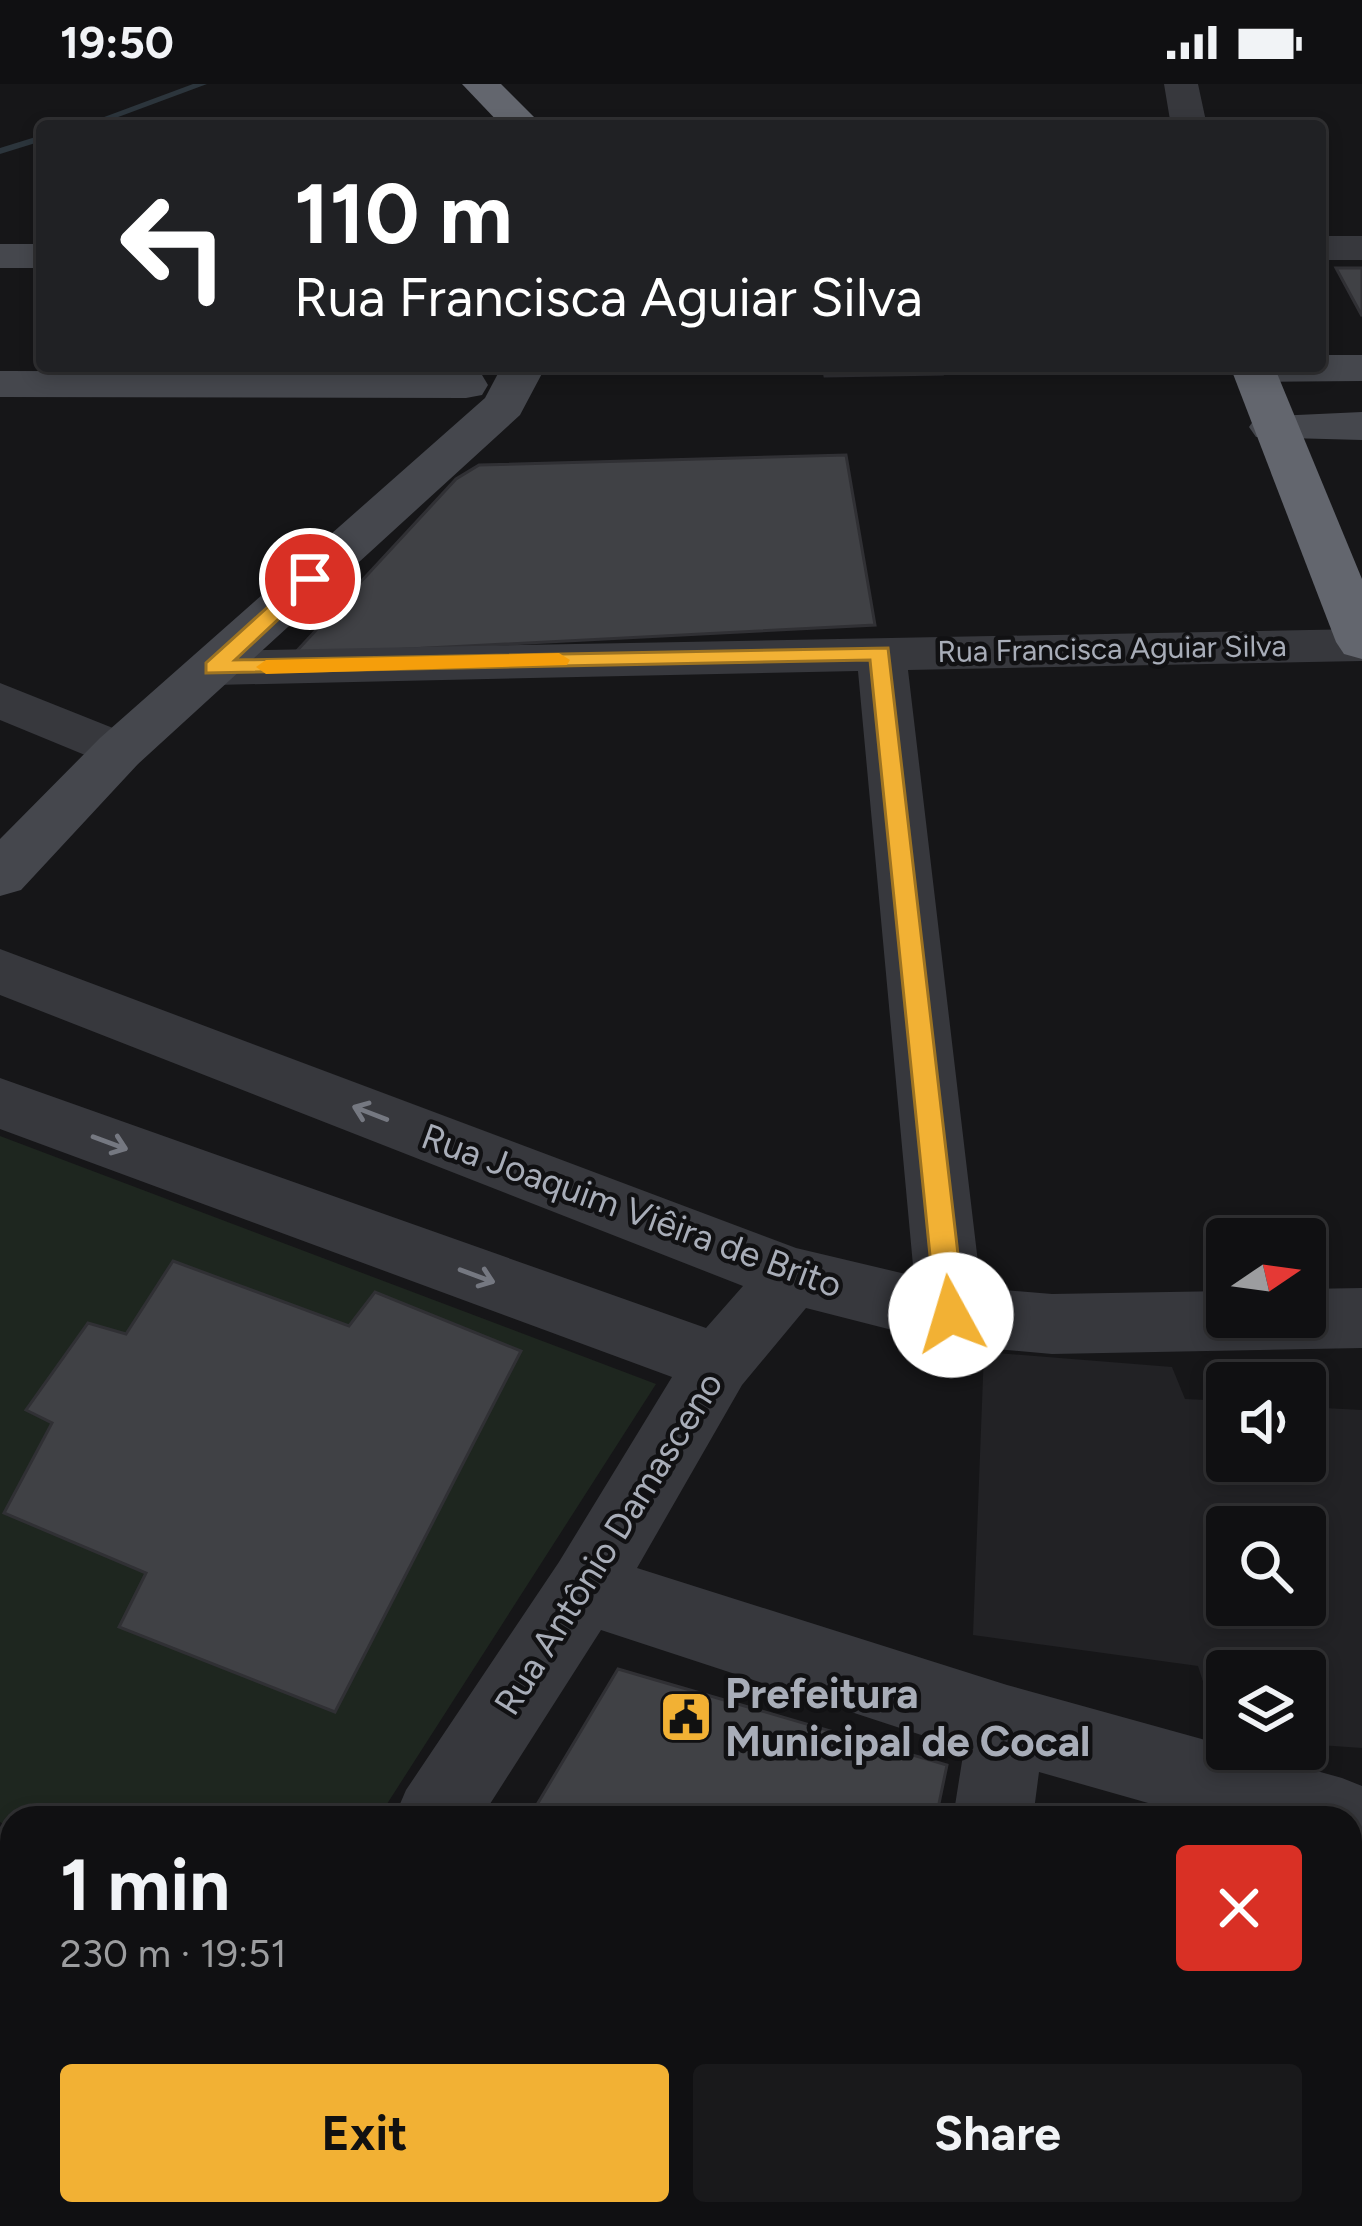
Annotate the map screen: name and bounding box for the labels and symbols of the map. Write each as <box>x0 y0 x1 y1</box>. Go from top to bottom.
pin <box>259 528 361 630</box>
street label: Rua Francisca Aguiar Silva <box>937 627 1287 670</box>
one-way arrow <box>353 1101 390 1123</box>
street label: Rua Joaquim Viêira de Brito <box>416 1114 848 1307</box>
one-way arrow <box>91 1134 128 1155</box>
north arrow <box>1206 1218 1326 1338</box>
position arrow <box>888 1252 1014 1378</box>
one-way arrow <box>457 1266 494 1288</box>
street label: Rua Antônio Damasceno <box>485 1364 732 1723</box>
place label: Prefeitura Municipal de Cocal <box>725 1668 1090 1767</box>
public building icon: Prefeitura Municipal de Cocal <box>658 1689 714 1745</box>

